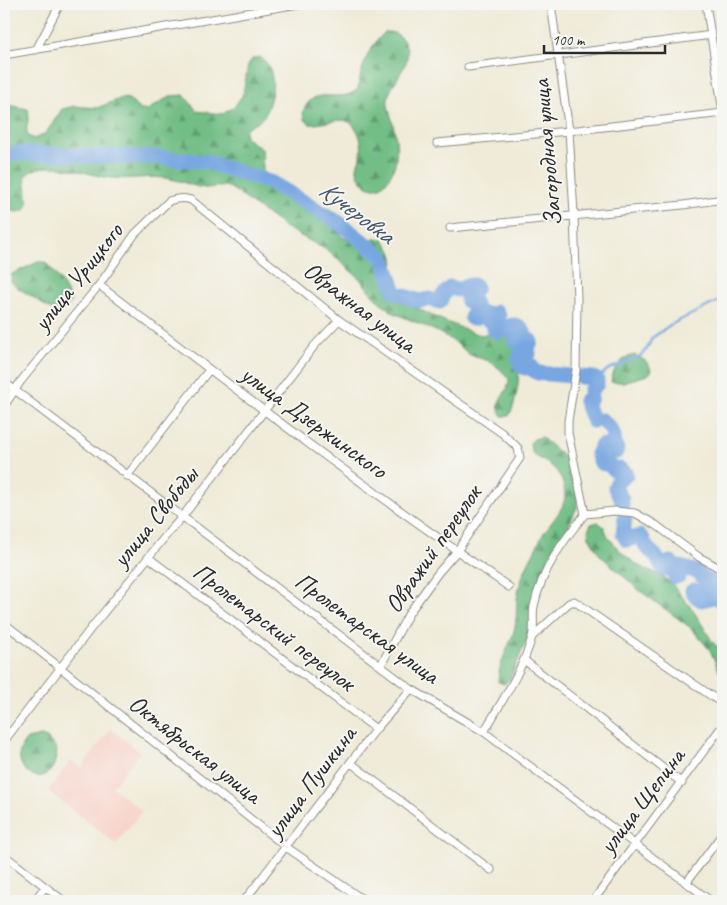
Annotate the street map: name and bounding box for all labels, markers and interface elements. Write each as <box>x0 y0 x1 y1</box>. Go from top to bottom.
scale bar <box>544 22 666 54</box>
text: 100 m <box>552 31 586 50</box>
street label: Загородная улица <box>524 76 569 228</box>
water label: Кучеровка <box>313 173 403 253</box>
street label: улица Урицкого <box>25 216 131 339</box>
street label: Овражная улица <box>297 254 425 362</box>
street label: улица Дзержинского <box>233 357 394 487</box>
street label: улица Свободы <box>103 459 206 575</box>
street label: Овражий переулок <box>377 477 490 619</box>
street label: Пролетарский переулок <box>186 556 364 700</box>
street label: Пролетарская улица <box>288 565 447 692</box>
street label: Октябрьская улица <box>122 687 270 812</box>
street label: улица Пушкина <box>257 718 365 846</box>
street label: улица Щепина <box>591 740 694 862</box>

